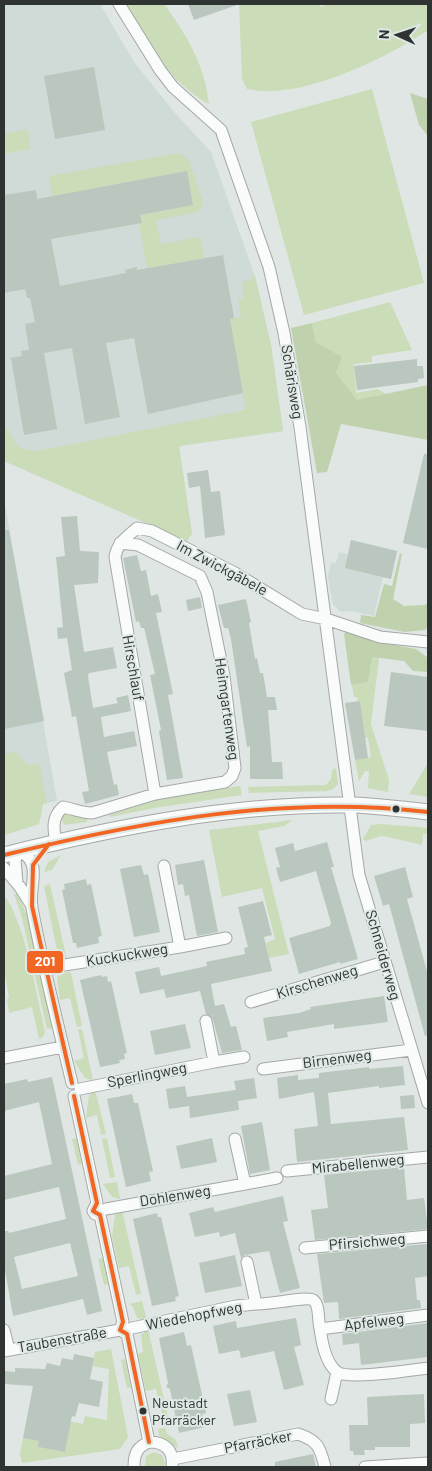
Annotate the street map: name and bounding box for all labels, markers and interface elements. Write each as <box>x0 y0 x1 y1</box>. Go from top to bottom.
north arrow <box>372 10 422 60</box>
text: N <box>375 29 392 39</box>
street label: Schärisweg <box>278 343 308 420</box>
street label: Im Zwickgäbele <box>174 536 271 599</box>
street label: Hirschlauf <box>119 633 149 702</box>
street label: Heimgartenweg <box>212 657 244 761</box>
unlabelled marker <box>391 804 401 814</box>
street label: Schneiderweg <box>362 907 405 1002</box>
street label: Kuckuckweg <box>85 939 169 969</box>
line badge: 201 <box>26 950 64 974</box>
text: 201 <box>35 952 55 969</box>
street label: Kirschenweg <box>274 960 359 1002</box>
street label: Birnenweg <box>301 1045 372 1071</box>
street label: Sperlingweg <box>106 1058 188 1091</box>
street label: Mirabellenweg <box>311 1149 405 1177</box>
street label: Dohlenweg <box>138 1181 212 1209</box>
street label: Pfirsichweg <box>328 1229 406 1253</box>
street label: Wiedehopfweg <box>144 1297 243 1333</box>
street label: Apfelweg <box>343 1308 405 1334</box>
street label: Taubenstraße <box>16 1322 108 1356</box>
place label: Neustadt Pfarräcker <box>152 1394 216 1428</box>
marker: Neustadt Pfarräcker <box>138 1406 148 1416</box>
street label: Pfarräcker <box>222 1426 294 1456</box>

